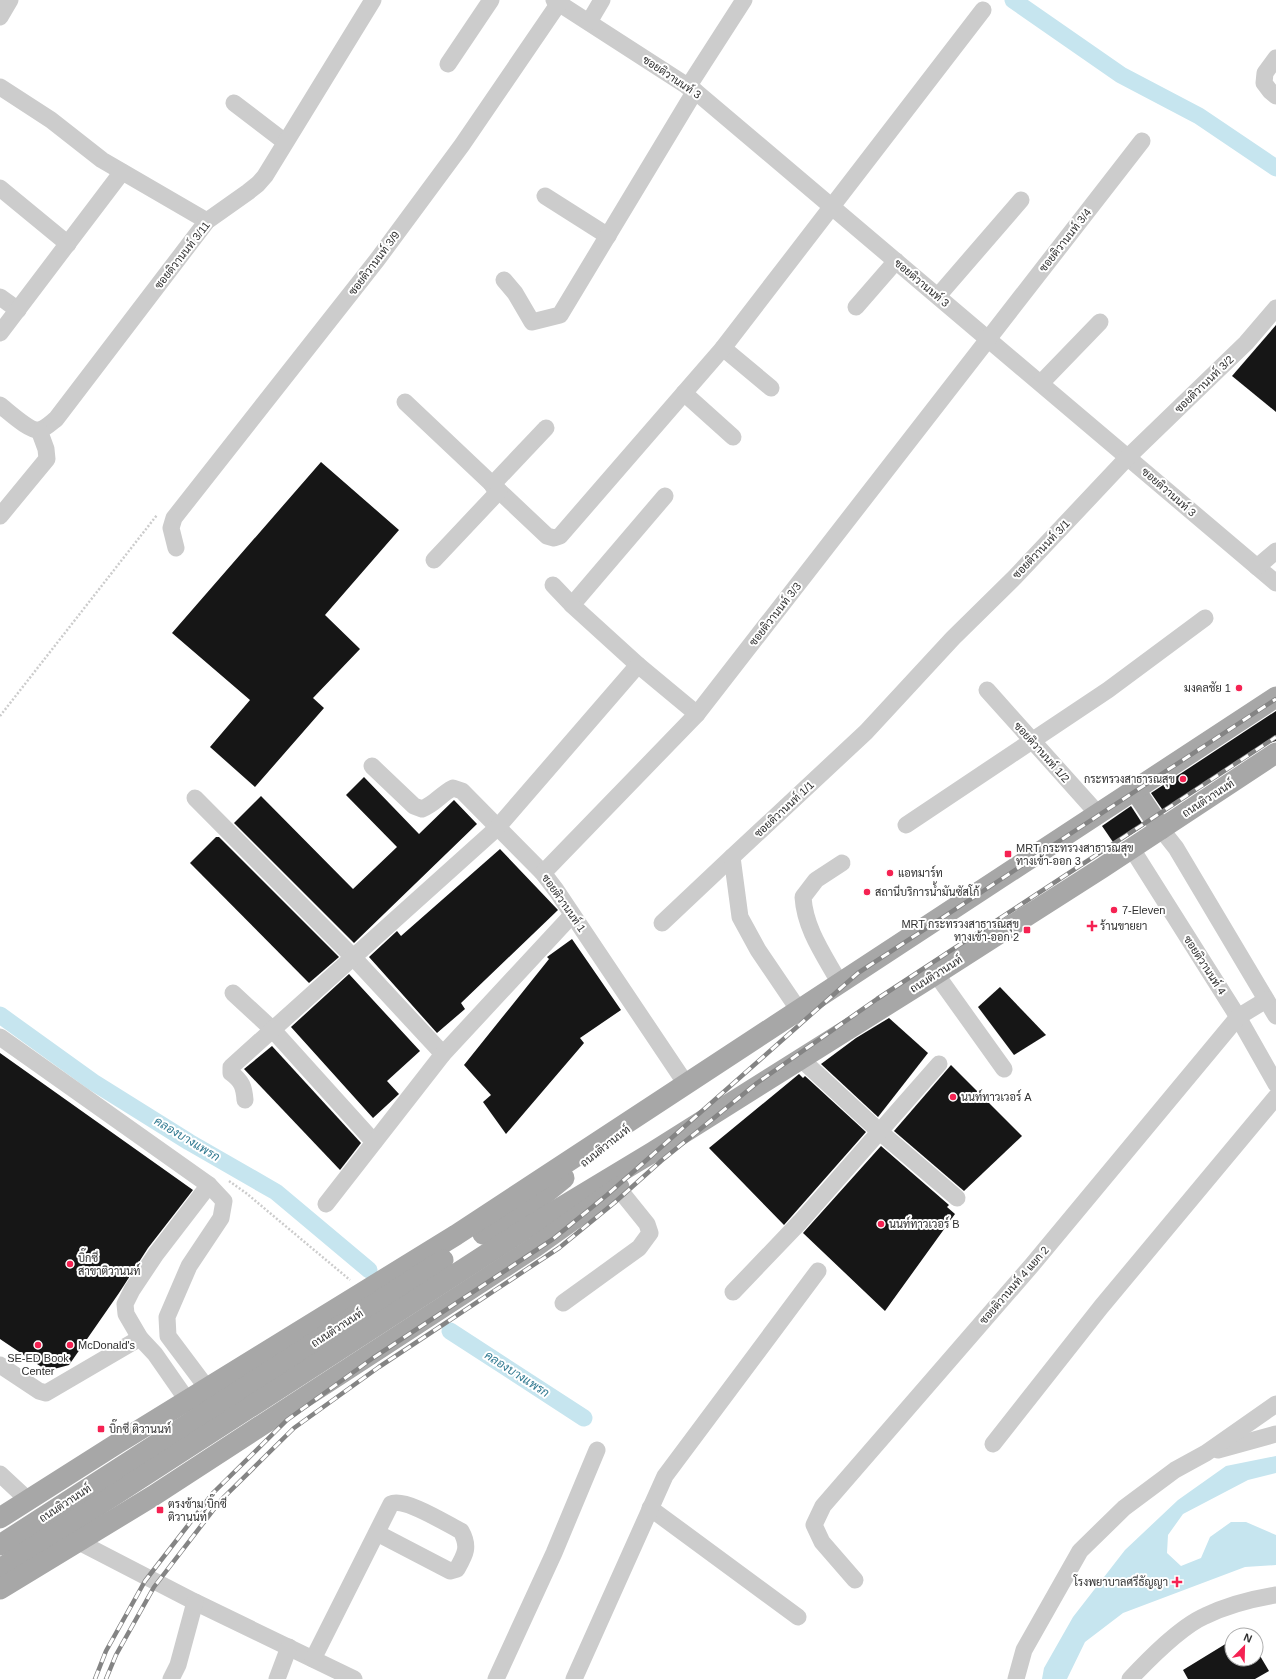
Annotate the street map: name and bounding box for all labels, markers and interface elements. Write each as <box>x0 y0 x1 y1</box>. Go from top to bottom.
street label: ซอยติวานนท์ 3 <box>641 51 704 101</box>
street label: ซอยติวานนท์ 3/4 <box>1035 205 1093 274</box>
street label: ซอยติวานนท์ 3/11 <box>150 218 212 291</box>
street label: ซอยติวานนท์ 3/9 <box>345 228 402 297</box>
street label: ซอยติวานนท์ 3 <box>892 255 953 309</box>
street label: ซอยติวานนท์ 3/2 <box>1171 352 1236 415</box>
street label: ซอยติวานนท์ 3 <box>1140 464 1200 519</box>
street label: ซอยติวานนท์ 3/1 <box>1009 516 1072 581</box>
street label: ซอยติวานนท์ 3/3 <box>745 579 803 648</box>
place label: มงคลชัย 1 <box>1184 681 1231 694</box>
marker: มงคลชัย 1 <box>1234 683 1244 693</box>
street label: ซอยติวานนท์ 1/2 <box>1012 718 1074 785</box>
place label: กระทรวงสาธารณสุข <box>1084 773 1175 788</box>
marker: กระทรวงสาธารณสุข <box>1178 774 1188 784</box>
street label: ถนนติวานนท์ <box>1179 775 1236 819</box>
street label: ซอยติวานนท์ 1/1 <box>750 777 816 840</box>
place label: MRT กระทรวงสาธารณสุข ทางเข้า-ออก 3 <box>1016 842 1134 867</box>
marker: MRT กระทรวงสาธารณสุข ทางเข้า-ออก 3 <box>1003 849 1013 859</box>
place label: แอทมาร์ท <box>898 865 943 879</box>
marker: แอทมาร์ท <box>885 868 895 878</box>
street label: ซอยติวานนท์ 1 <box>540 871 590 934</box>
place label: สถานีบริการน้ำมันซัสโก้ <box>875 881 980 898</box>
marker: สถานีบริการน้ำมันซัสโก้ <box>862 887 872 897</box>
place label: 7-Eleven <box>1122 904 1165 916</box>
marker: 7-Eleven <box>1109 905 1119 915</box>
place label: MRT กระทรวงสาธารณสุข ทางเข้า-ออก 2 <box>901 918 1019 943</box>
place label: ร้านขายยา <box>1100 919 1147 932</box>
marker: ร้านขายยา <box>1087 921 1097 931</box>
marker: MRT กระทรวงสาธารณสุข ทางเข้า-ออก 2 <box>1022 925 1032 935</box>
street label: ซอยติวานนท์ 4 <box>1182 932 1230 997</box>
street label: ถนนติวานนท์ <box>907 952 964 995</box>
place label: นนท์ทาวเวอร์ A <box>961 1089 1032 1103</box>
marker: นนท์ทาวเวอร์ A <box>948 1092 958 1102</box>
water label: คลองบางแพรก <box>152 1114 222 1164</box>
street label: ถนนติวานนท์ <box>577 1121 632 1169</box>
place label: นนท์ทาวเวอร์ B <box>889 1216 960 1230</box>
marker: นนท์ทาวเวอร์ B <box>876 1219 886 1229</box>
street label: ซอยติวานนท์ 4 แยก 2 <box>976 1242 1051 1326</box>
place label: บิ๊กซี สาขาติวานนท์ <box>78 1248 140 1277</box>
marker: บิ๊กซี สาขาติวานนท์ <box>65 1259 75 1269</box>
street label: ถนนติวานนท์ <box>308 1305 365 1349</box>
place label: McDonald's <box>78 1339 136 1351</box>
marker: SE-ED Book Center <box>33 1340 43 1350</box>
marker: McDonald's <box>65 1340 75 1350</box>
water label: คลองบางแพรก <box>482 1348 552 1400</box>
place label: SE-ED Book Center <box>7 1352 69 1377</box>
place label: บิ๊กซี ติวานนท์ <box>109 1419 171 1435</box>
marker: บิ๊กซี ติวานนท์ <box>96 1424 106 1434</box>
street label: ถนนติวานนท์ <box>36 1480 93 1524</box>
place label: ตรงข้าม บิ๊กซี ติวานนท์ <box>168 1494 227 1523</box>
marker: ตรงข้าม บิ๊กซี ติวานนท์ <box>155 1505 165 1515</box>
place label: โรงพยาบาลศรีธัญญา <box>1073 1574 1168 1589</box>
marker: โรงพยาบาลศรีธัญญา <box>1171 1576 1183 1588</box>
north arrow <box>1224 1627 1264 1667</box>
text: N <box>1242 1631 1254 1645</box>

